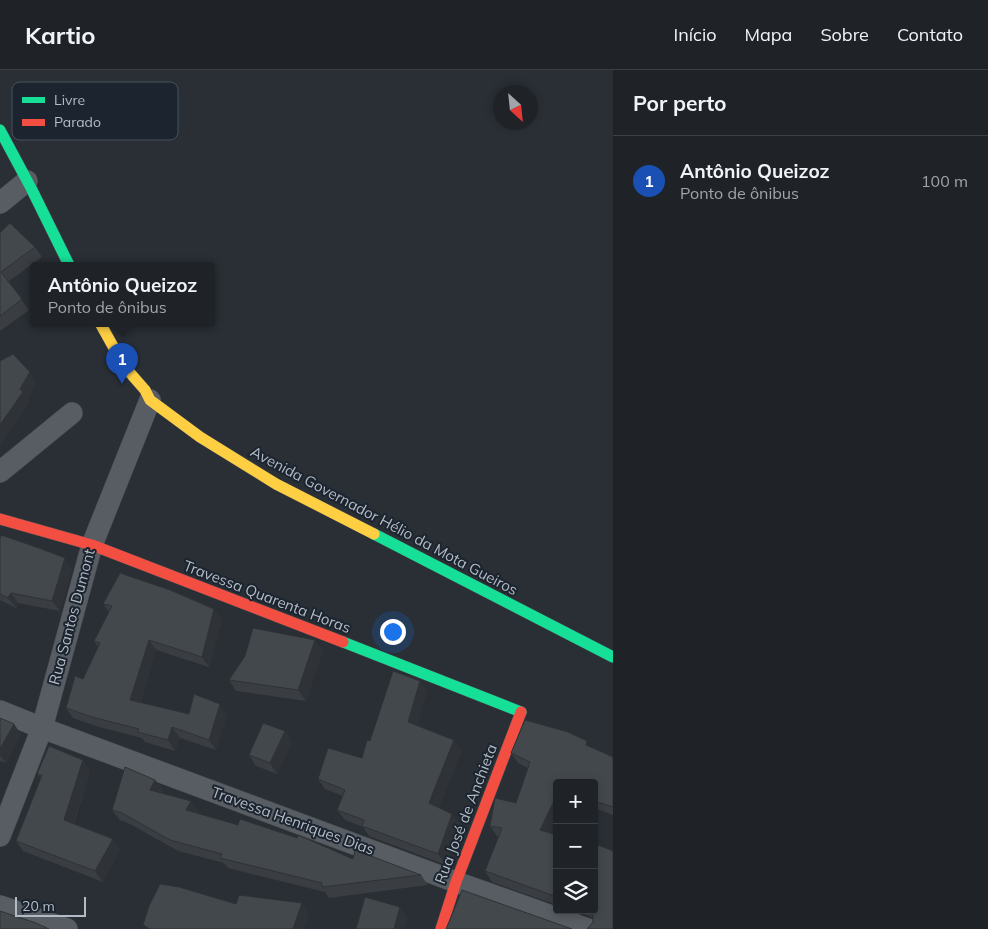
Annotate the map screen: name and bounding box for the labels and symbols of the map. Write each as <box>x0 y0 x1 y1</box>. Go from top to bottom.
legend <box>12 82 178 140</box>
north arrow <box>493 85 538 130</box>
text: Livre <box>54 91 85 109</box>
text: Parado <box>54 113 101 131</box>
pin: 1 <box>106 343 138 384</box>
street label: Avenida Governador Hélio da Mota Gueiros <box>247 442 521 599</box>
street label: Rua Santos Dumont <box>44 547 99 687</box>
street label: Travessa Quarenta Horas <box>181 556 353 637</box>
your location <box>380 619 406 645</box>
street label: Rua José de Anchieta <box>430 741 501 886</box>
street label: Travessa Henriques Dias <box>209 782 377 859</box>
scale bar <box>15 894 86 917</box>

